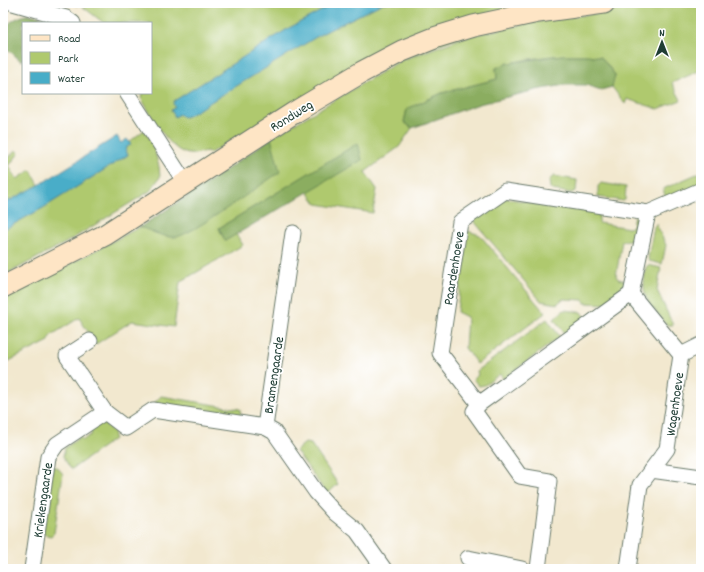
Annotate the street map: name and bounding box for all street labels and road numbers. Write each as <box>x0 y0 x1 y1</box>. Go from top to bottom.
street label: Rondweg <box>267 96 317 138</box>
street label: Paardenhoeve <box>439 230 471 307</box>
street label: Bramengaarde <box>260 335 290 415</box>
street label: Wagenhoeve <box>662 371 690 437</box>
street label: Kriekengaarde <box>29 461 59 539</box>

